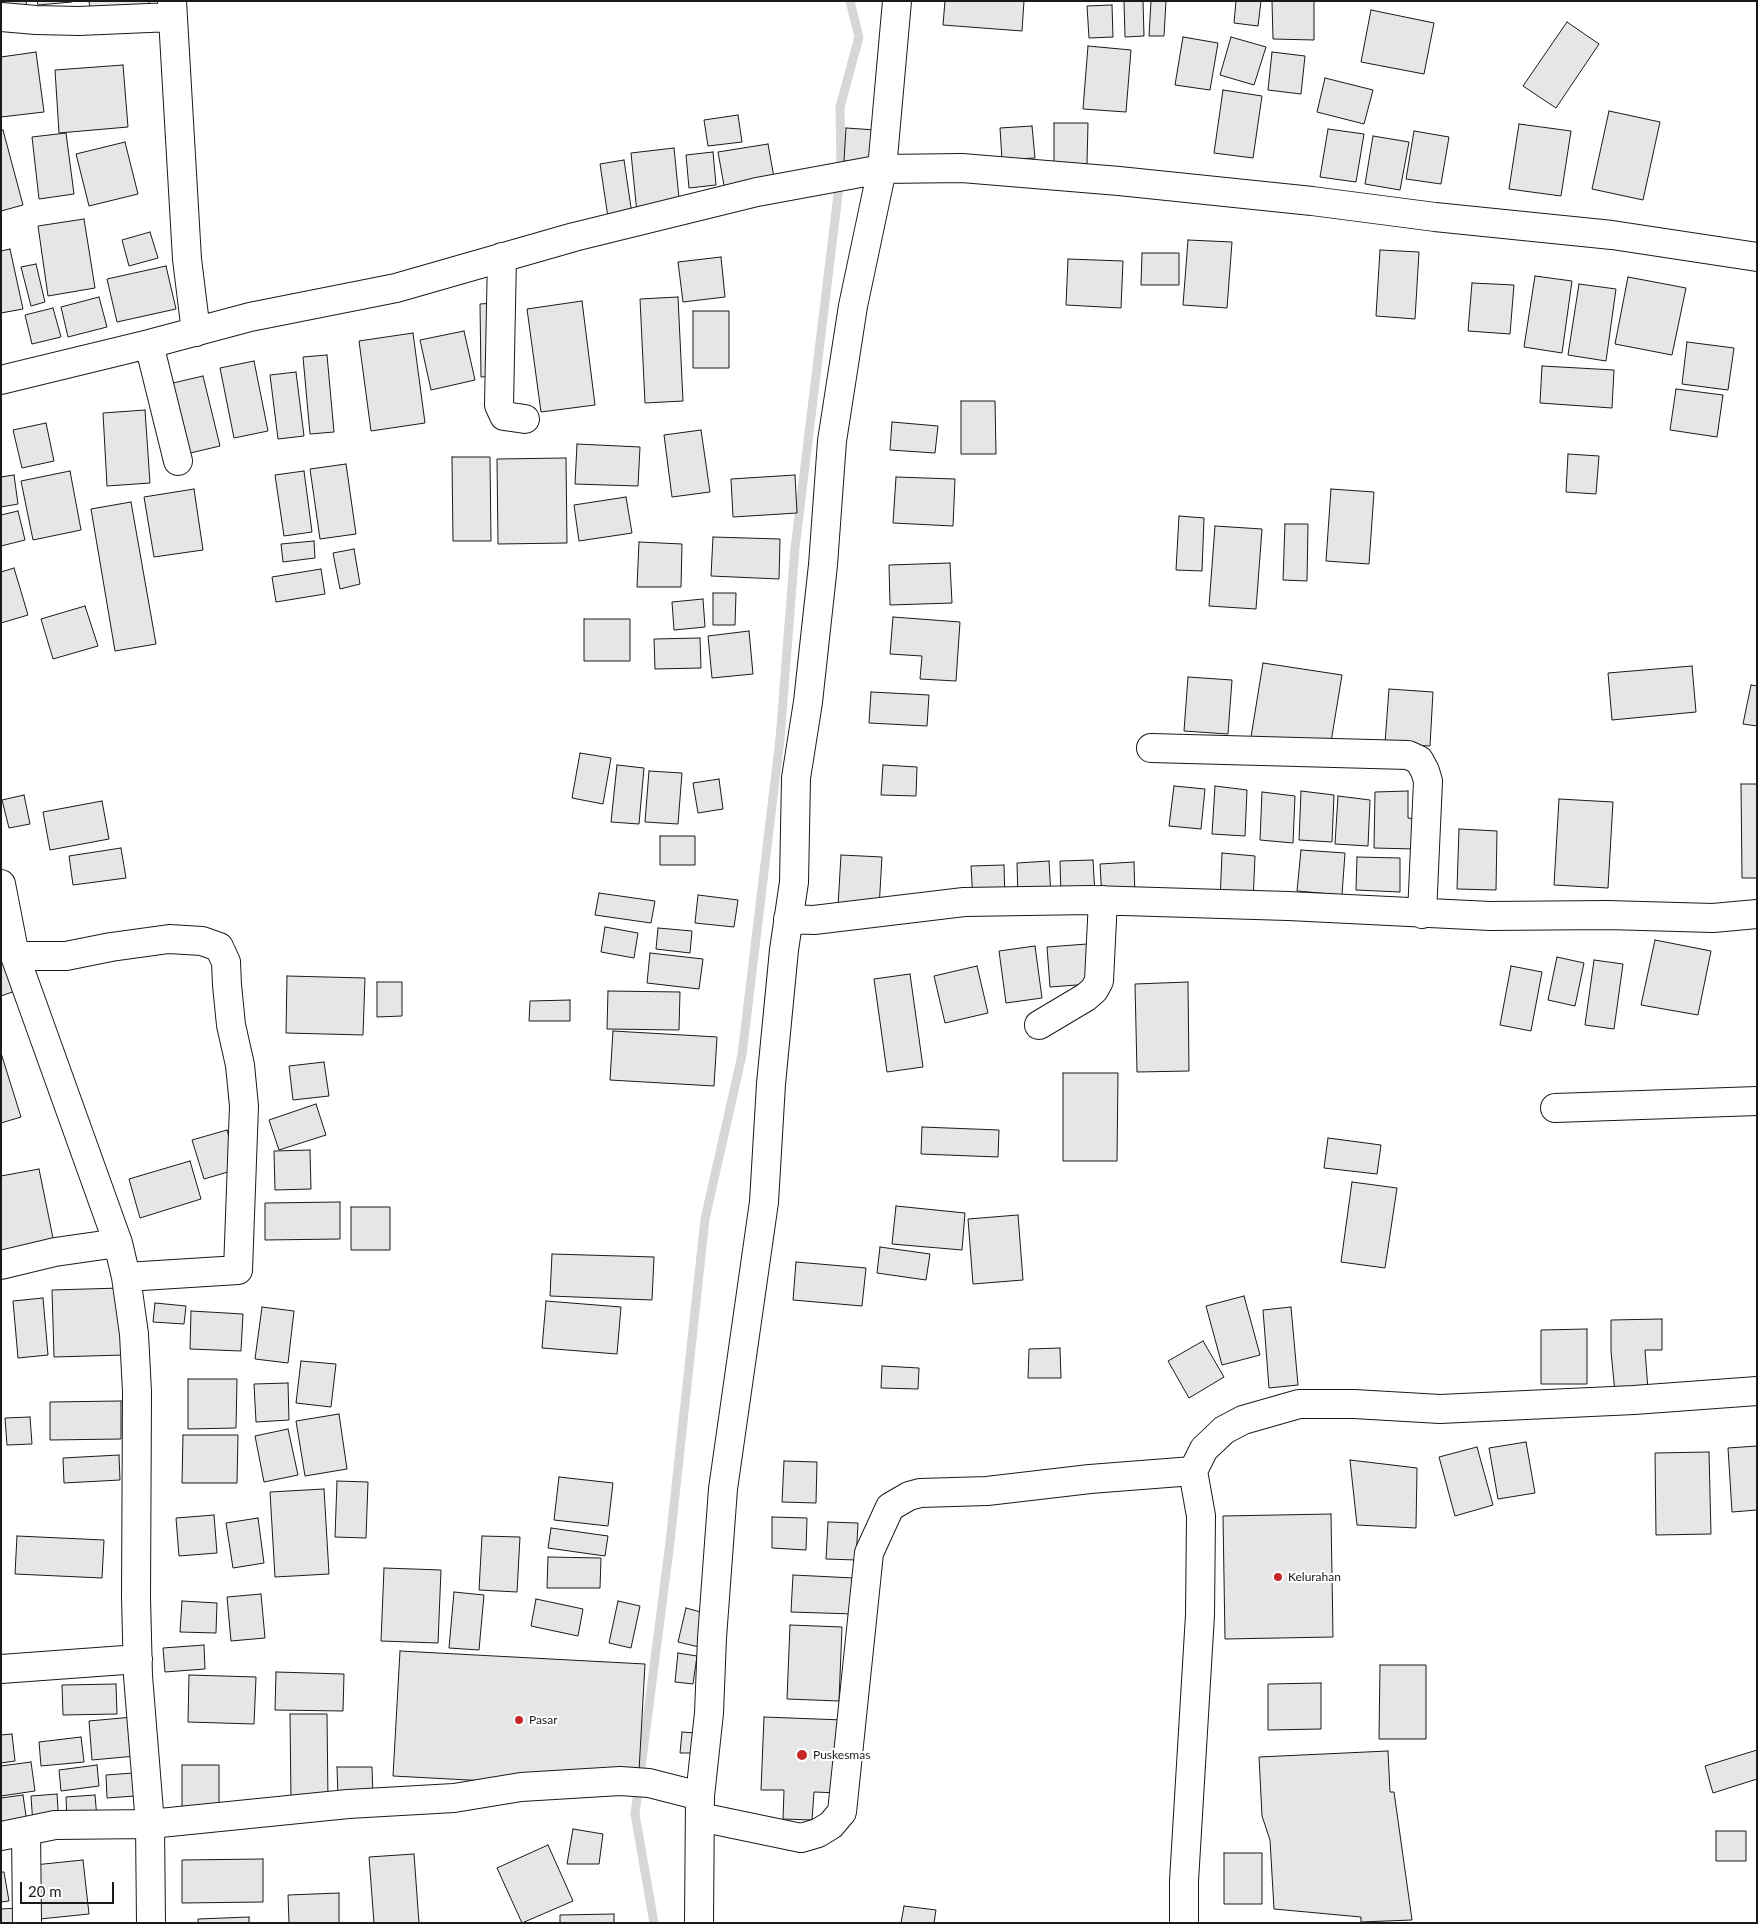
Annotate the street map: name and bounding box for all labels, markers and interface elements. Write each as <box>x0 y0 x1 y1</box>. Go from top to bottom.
place label: Kelurahan <box>1288 1570 1341 1584</box>
marker: Kelurahan <box>1272 1571 1284 1583</box>
place label: Pasar <box>529 1713 558 1727</box>
marker: Pasar <box>513 1714 525 1726</box>
marker: Puskesmas <box>795 1748 809 1762</box>
place label: Puskesmas <box>813 1748 870 1762</box>
scale bar <box>22 1872 116 1904</box>
text: 20 m <box>28 1882 62 1900</box>

